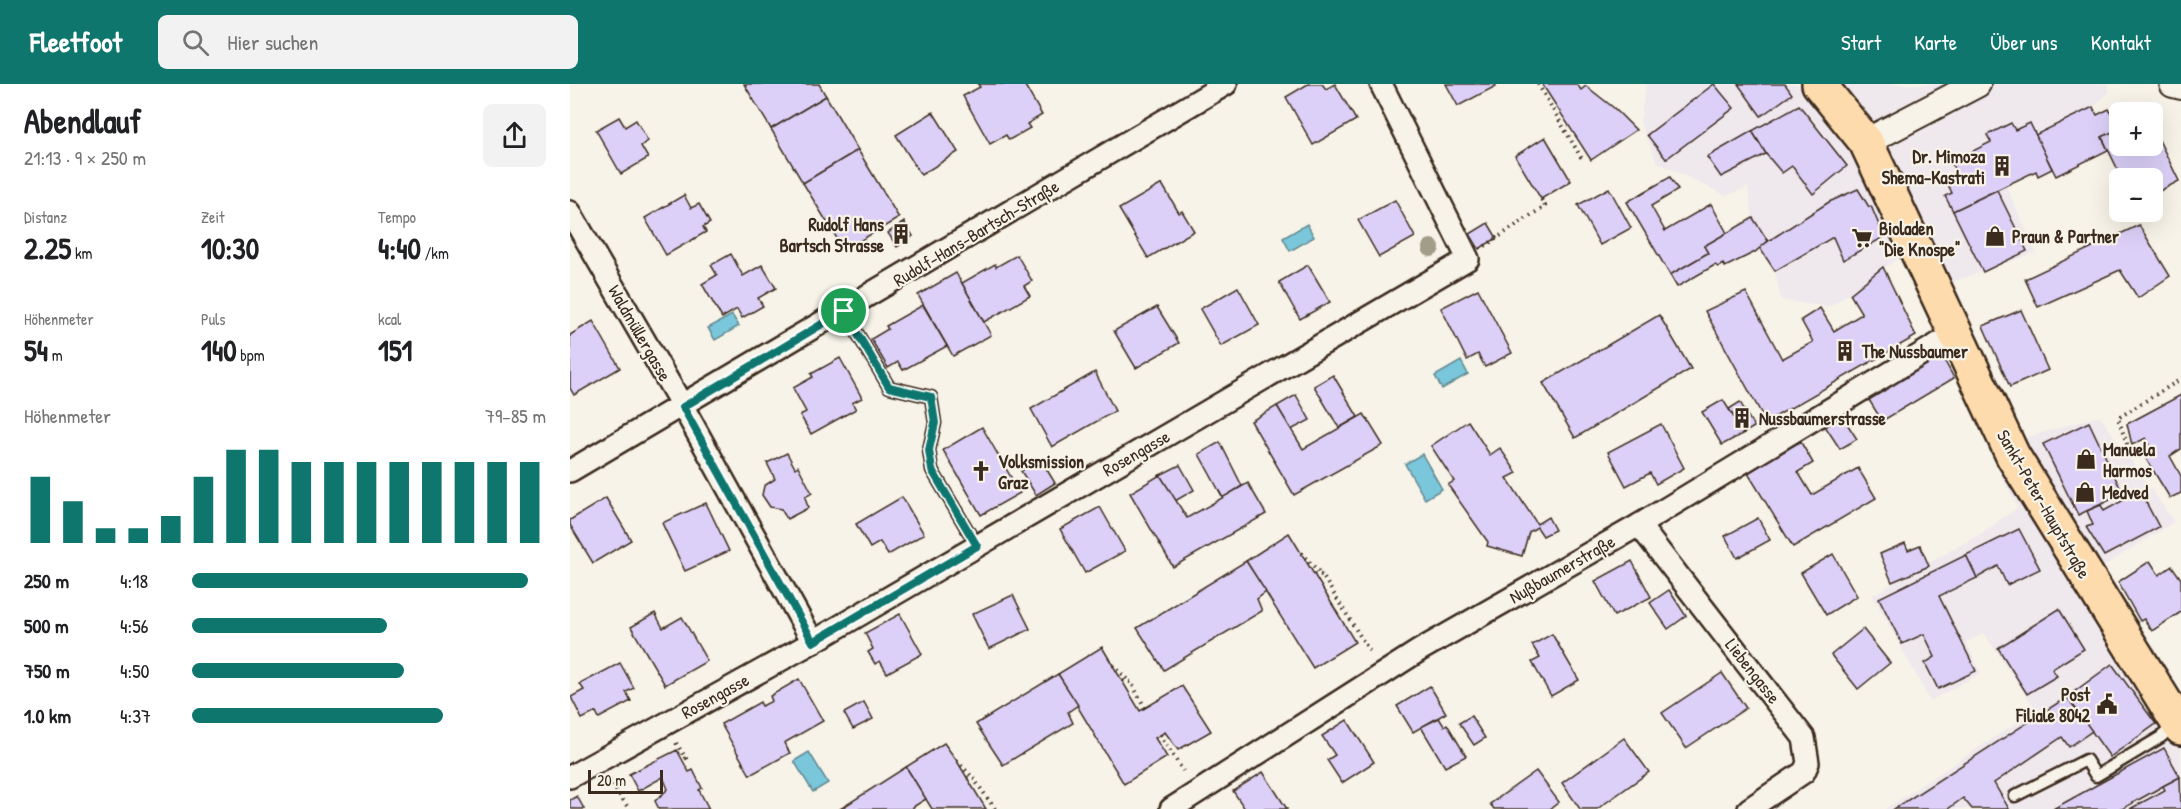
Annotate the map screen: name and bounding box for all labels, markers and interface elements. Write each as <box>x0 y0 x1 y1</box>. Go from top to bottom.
search box <box>158 15 578 69</box>
text: Fleetfoot <box>30 23 122 61</box>
icon: search <box>179 26 212 59</box>
text: Hier suchen <box>227 27 318 57</box>
text: Start <box>1841 28 1881 57</box>
text: Karte <box>1914 28 1957 57</box>
text: Über uns <box>1990 28 2058 57</box>
text: Kontakt <box>2091 28 2151 57</box>
text: Abendlauf <box>24 99 141 143</box>
map controls <box>2109 102 2163 222</box>
button: + <box>2109 102 2163 156</box>
button: share <box>483 104 546 167</box>
text: 21:13 · 9 × 250 m <box>24 144 146 171</box>
place label: Dr. Mimoza Shema-Kastrati <box>1882 144 1986 190</box>
building icon: Dr. Mimoza Shema-Kastrati <box>1990 154 2014 178</box>
button: − <box>2109 168 2163 222</box>
street label: Rudolf-Hans-Bartsch-Straße <box>888 174 1064 292</box>
text: Distanz <box>24 206 67 228</box>
text: Zeit <box>201 206 225 228</box>
text: Tempo <box>378 206 416 228</box>
place label: Rudolf Hans Bartsch Strasse <box>780 212 885 258</box>
place label: Bioladen "Die Knospe" <box>1879 216 1960 263</box>
building icon: Rudolf Hans Bartsch Strasse <box>889 222 913 246</box>
shop icon: Praun & Partner <box>1983 224 2007 248</box>
place label: Praun & Partner <box>2012 224 2119 249</box>
supermarket icon: Bioladen "Die Knospe" <box>1850 226 1874 250</box>
text: 2.25 <box>24 228 71 268</box>
text: 10:30 <box>201 228 259 268</box>
text: 4:40 <box>378 228 421 268</box>
text: km <box>71 242 92 264</box>
text: /km <box>421 242 449 264</box>
street label: Waldmüllergasse <box>602 280 678 386</box>
pin <box>818 285 869 336</box>
icon: arrive <box>827 294 860 327</box>
text: Höhenmeter <box>24 308 94 330</box>
text: Puls <box>201 308 226 330</box>
text: kcal <box>378 308 401 330</box>
text: 54 <box>24 330 48 370</box>
text: 140 <box>201 330 237 370</box>
text: 151 <box>378 330 412 370</box>
building icon: The Nussbaumer <box>1833 339 1857 363</box>
place label: The Nussbaumer <box>1861 339 1968 364</box>
text: m <box>48 344 63 366</box>
text: bpm <box>237 344 265 366</box>
text: Höhenmeter <box>24 402 111 429</box>
text: 79–85 m <box>485 402 546 429</box>
building icon: Nussbaumerstrasse <box>1730 406 1754 430</box>
place label: Nussbaumerstrasse <box>1759 406 1887 431</box>
street label: Rosengasse <box>1098 424 1174 482</box>
street label: Sankt-Peter-Hauptstraße <box>1991 425 2097 583</box>
place label: Manuela Harmos <box>2103 437 2156 483</box>
shop icon: Manuela Harmos <box>2074 447 2098 471</box>
place label: Volksmission Graz <box>998 449 1084 495</box>
church icon: Volksmission Graz <box>969 459 993 483</box>
shop icon: Medved <box>2073 480 2097 504</box>
place label: Medved <box>2102 480 2148 505</box>
street label: Nußbaumerstraße <box>1505 529 1619 609</box>
text: 250 m <box>24 567 69 594</box>
text: 4:18 <box>120 567 148 594</box>
text: 500 m <box>24 612 69 639</box>
text: 4:56 <box>120 612 149 639</box>
street label: Liebengasse <box>1720 633 1786 709</box>
text: 750 m <box>24 657 70 684</box>
text: 4:50 <box>120 657 150 684</box>
street label: Rosengasse <box>677 667 753 725</box>
place label: Post Filiale 8042 <box>2015 682 2091 728</box>
public building icon: Post Filiale 8042 <box>2095 692 2119 716</box>
text: 1.0 km <box>24 702 71 729</box>
text: 4:37 <box>120 702 151 729</box>
scale bar <box>588 767 663 794</box>
text: 20 m <box>597 769 626 791</box>

